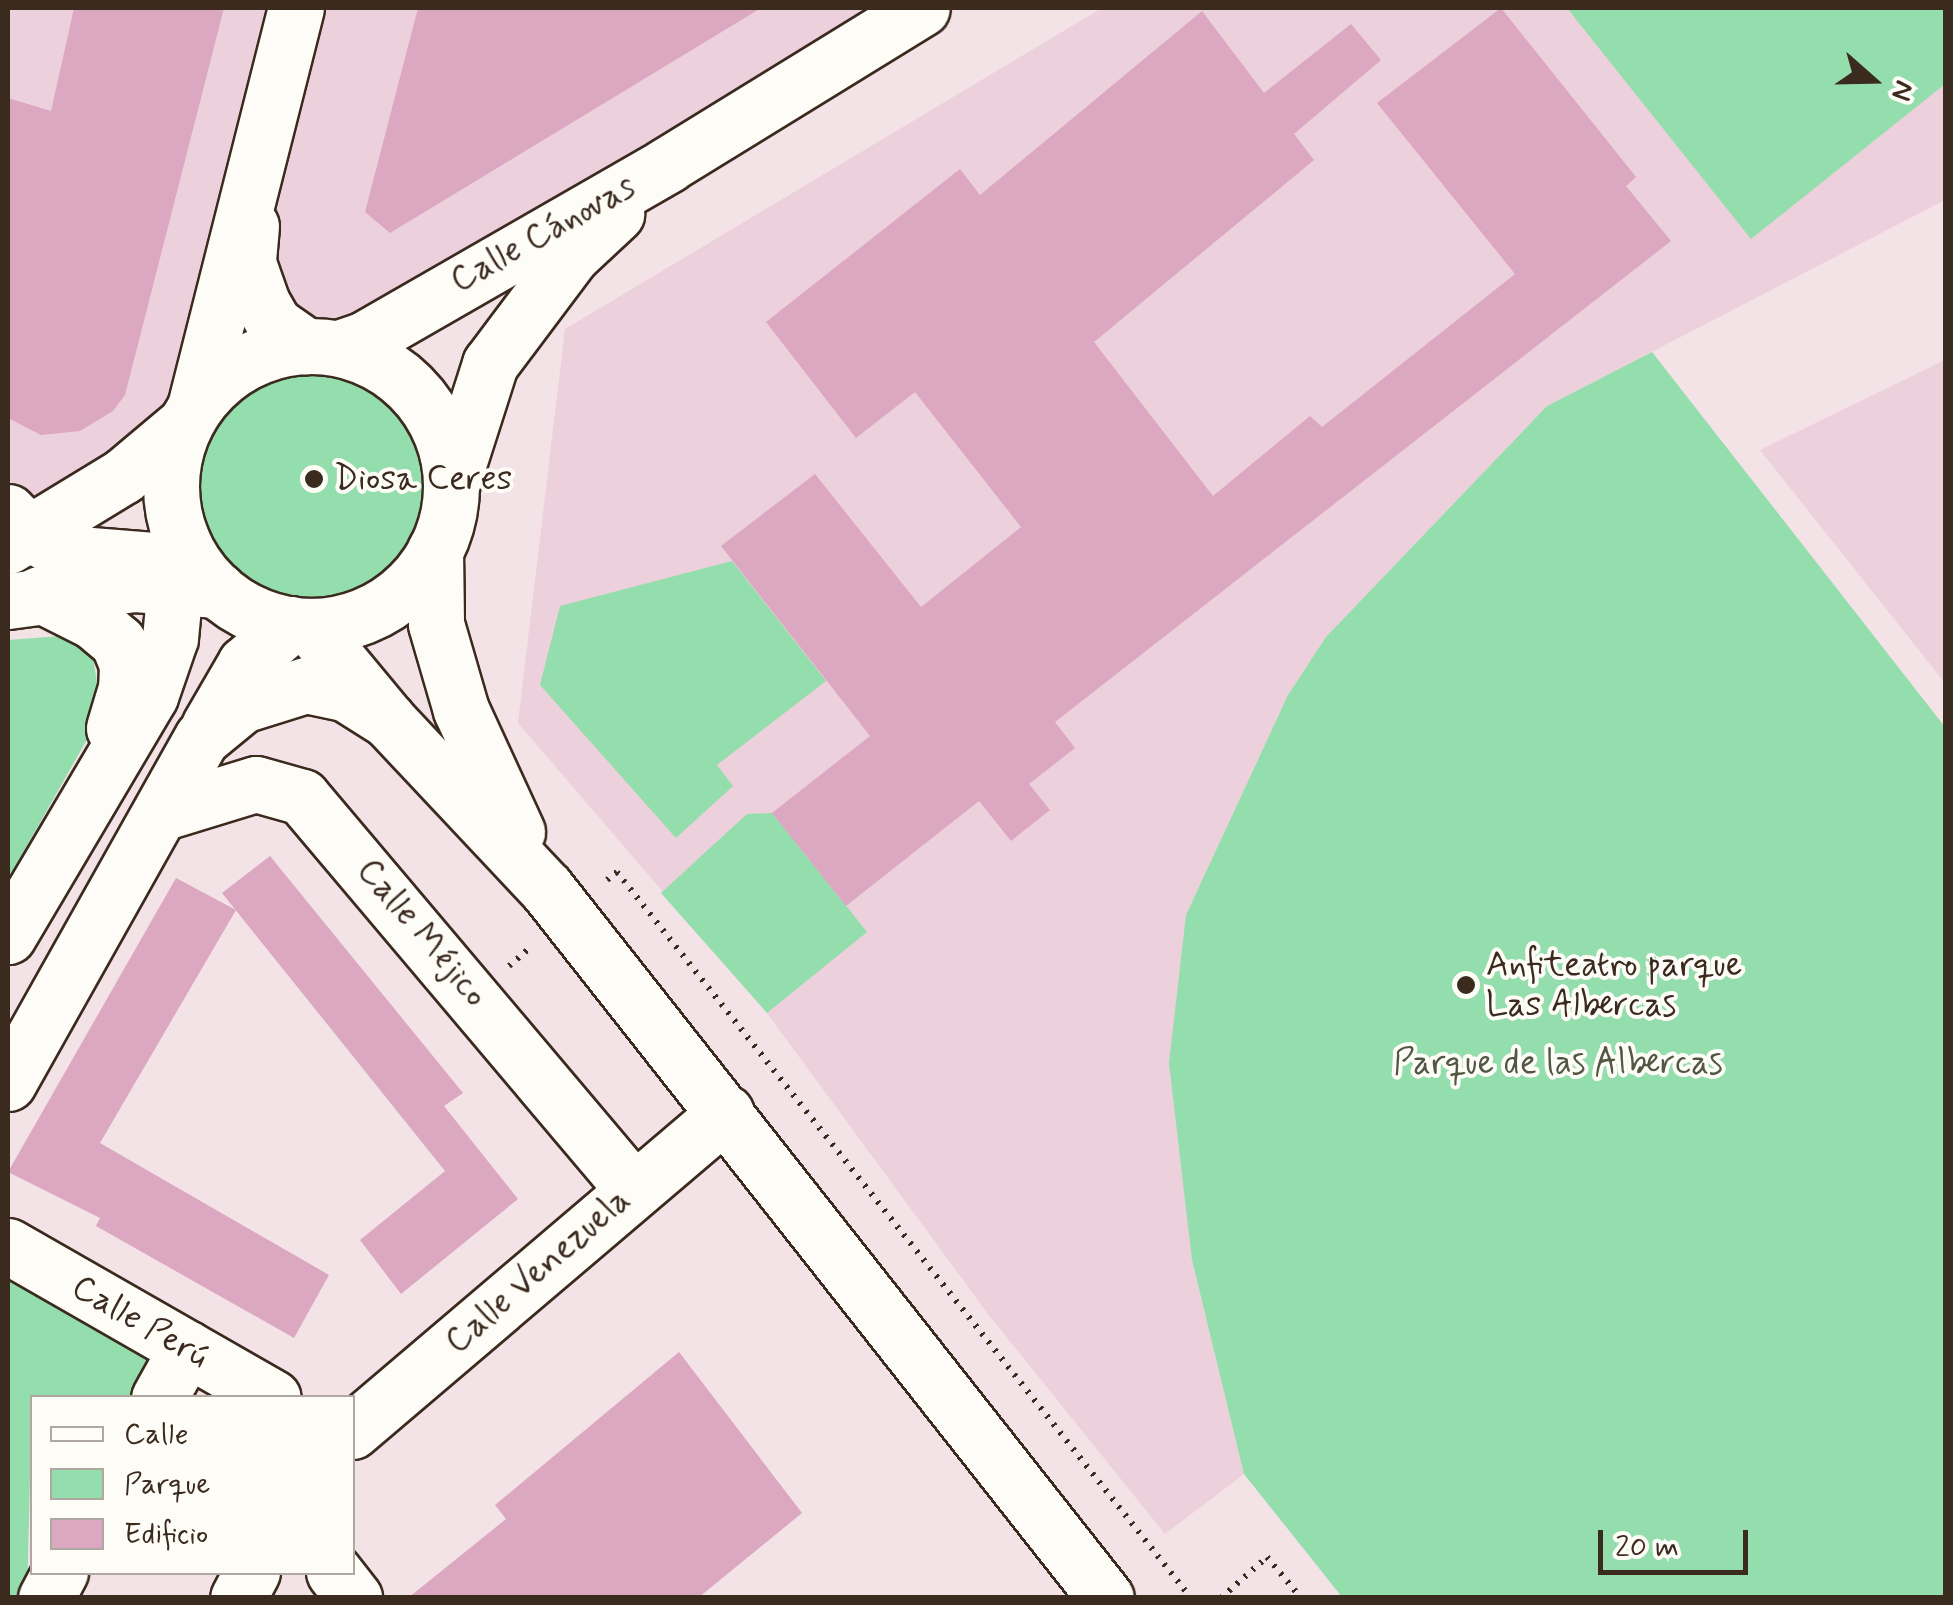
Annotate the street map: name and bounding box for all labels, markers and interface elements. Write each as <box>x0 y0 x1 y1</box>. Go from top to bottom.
north arrow <box>1823 30 1923 130</box>
text: N <box>1881 75 1922 106</box>
street label: Calle Cánovas <box>443 166 643 302</box>
place label: Diosa Ceres <box>334 458 513 500</box>
marker: Diosa Ceres <box>303 468 325 490</box>
street label: Calle Méjico <box>348 850 496 1016</box>
place label: Anfiteatro parque Las Albercas <box>1486 944 1742 1026</box>
marker: Anfiteatro parque Las Albercas <box>1455 974 1477 996</box>
park label: Parque de las Albercas <box>1392 1042 1724 1084</box>
street label: Calle Venezuela <box>434 1177 642 1365</box>
street label: Calle Perú <box>65 1266 215 1378</box>
legend <box>30 1395 355 1575</box>
text: Calle <box>124 1415 189 1454</box>
text: Parque <box>124 1465 210 1504</box>
scale bar <box>1603 1510 1753 1572</box>
text: Edificio <box>124 1515 208 1554</box>
text: 20 m <box>1615 1528 1679 1567</box>

